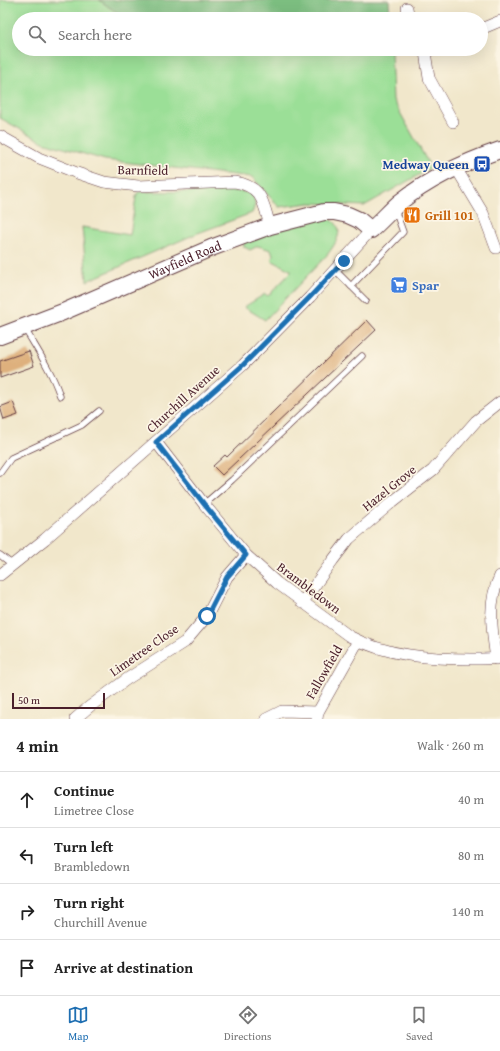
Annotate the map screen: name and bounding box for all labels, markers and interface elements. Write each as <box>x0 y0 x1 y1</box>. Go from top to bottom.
search box <box>12 12 488 56</box>
icon: search <box>26 23 48 45</box>
text: Search here <box>58 24 132 45</box>
bus stop icon: Medway Queen <box>472 154 492 174</box>
place label: Medway Queen <box>383 155 469 174</box>
street label: Barnfield <box>117 160 169 180</box>
restaurant icon: Grill 101 <box>402 205 422 225</box>
place label: Grill 101 <box>425 206 474 225</box>
street label: Wayfield Road <box>145 235 224 284</box>
route end <box>335 252 353 270</box>
supermarket icon: Spar <box>389 275 409 295</box>
place label: Spar <box>412 276 439 295</box>
street label: Churchill Avenue <box>142 361 224 437</box>
street label: Hazel Grove <box>358 460 420 516</box>
street label: Brambledown <box>273 558 346 619</box>
route start <box>198 607 216 625</box>
street label: Limetree Close <box>106 619 182 681</box>
street label: Fallowfield <box>301 641 347 702</box>
scale bar <box>12 691 105 710</box>
text: 50 m <box>18 692 40 708</box>
text: 4 min <box>16 733 58 758</box>
text: Walk · 260 m <box>417 736 484 755</box>
text: Continue <box>54 780 115 801</box>
icon: ahead <box>16 789 38 811</box>
text: 40 m <box>458 790 484 809</box>
text: Limetree Close <box>54 801 134 820</box>
text: Turn left <box>54 836 113 857</box>
icon: left <box>16 845 38 867</box>
text: 80 m <box>458 846 484 865</box>
text: Brambledown <box>54 857 130 876</box>
text: Turn right <box>54 892 125 913</box>
icon: right <box>16 901 38 923</box>
text: 140 m <box>452 902 484 921</box>
text: Churchill Avenue <box>54 913 147 932</box>
icon: arrive <box>16 957 38 979</box>
text: Arrive at destination <box>54 957 193 978</box>
tab: Map <box>67 1004 89 1044</box>
tab: Directions <box>224 1004 271 1044</box>
tab: Saved <box>406 1004 433 1044</box>

